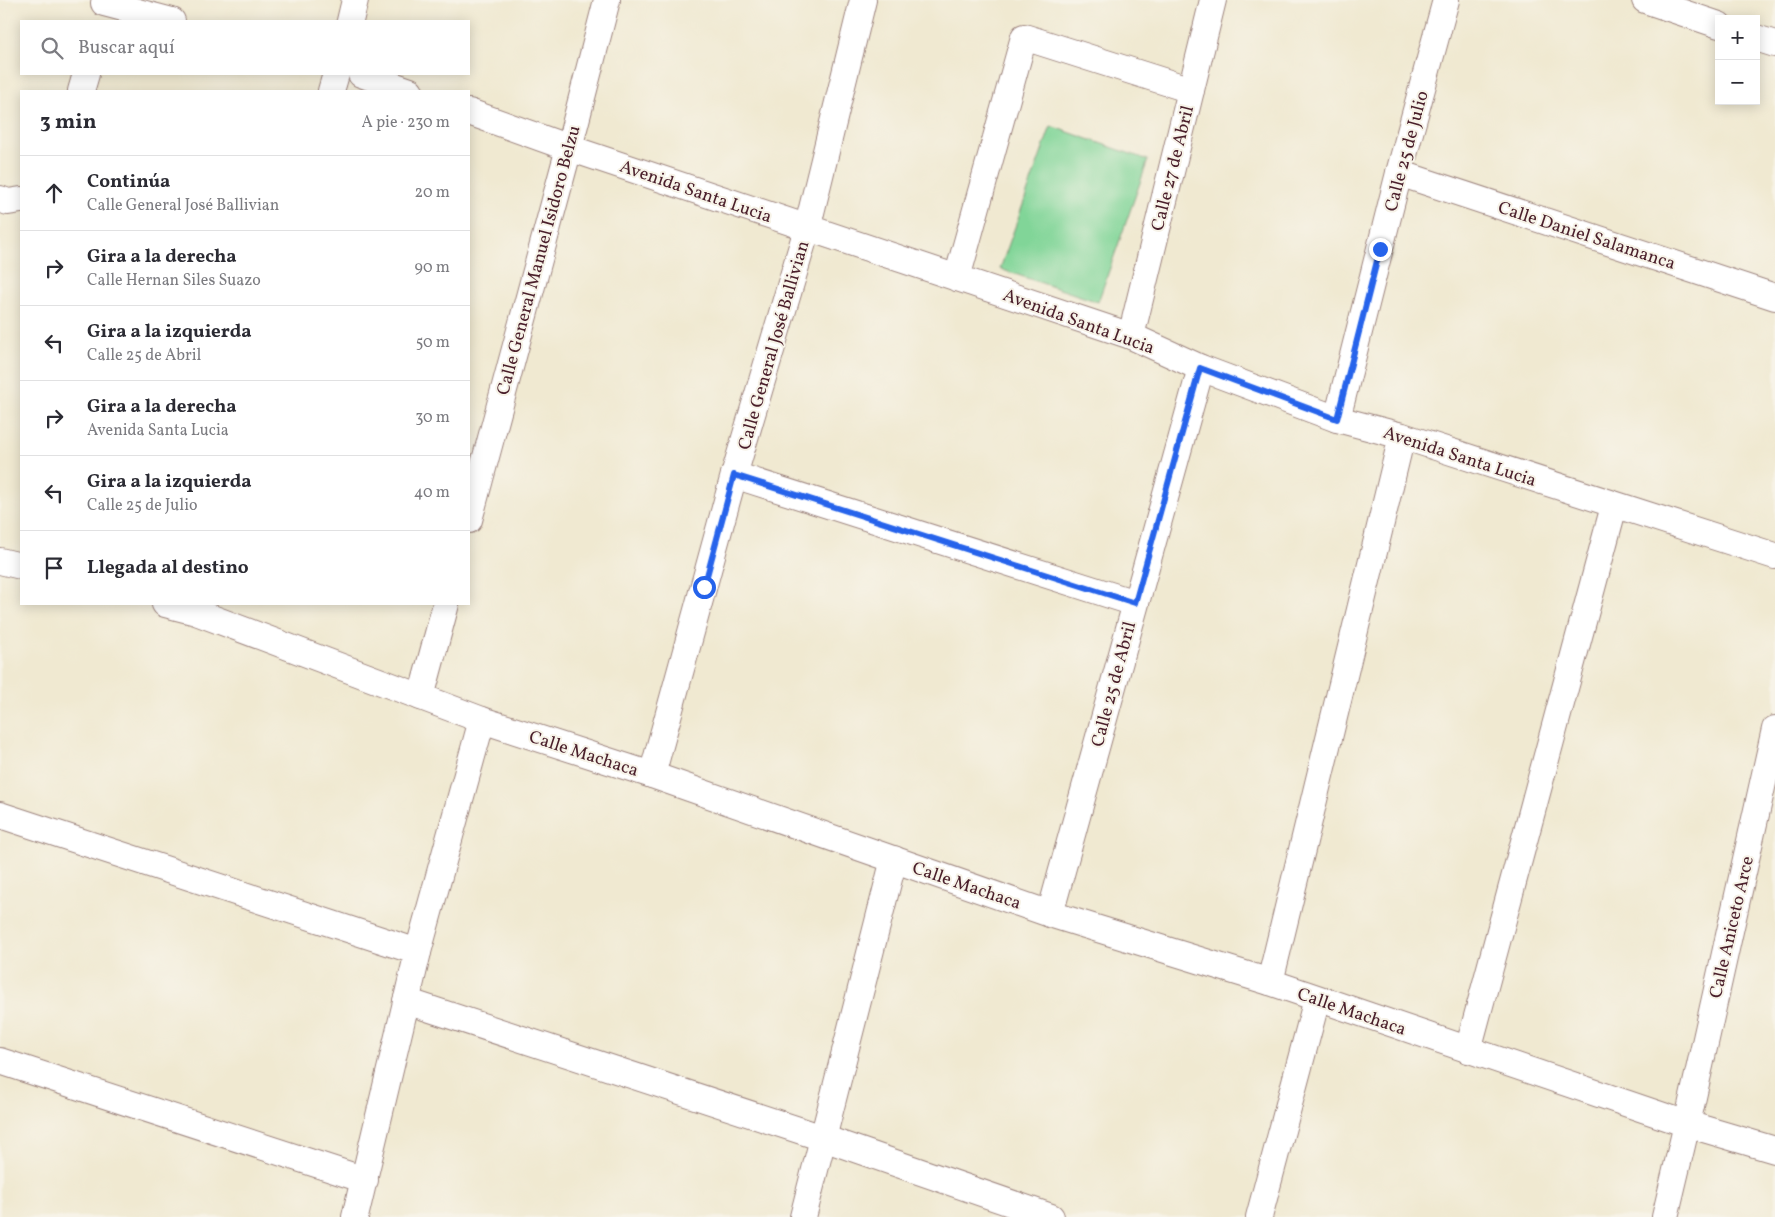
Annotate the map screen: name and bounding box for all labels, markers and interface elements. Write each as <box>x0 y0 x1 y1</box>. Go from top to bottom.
map controls <box>1715 15 1760 105</box>
button: + <box>1715 15 1760 60</box>
search box <box>20 20 470 75</box>
icon: search <box>38 34 66 62</box>
text: Buscar aquí <box>78 35 175 61</box>
button: − <box>1715 60 1760 105</box>
street label: Calle 25 de Julio <box>1379 88 1436 215</box>
street label: Calle 27 de Abril <box>1146 103 1201 234</box>
text: 3 min <box>40 108 96 137</box>
text: A pie · 230 m <box>361 112 450 134</box>
street label: Calle General Manuel Isidoro Belzu <box>491 123 588 398</box>
street label: Avenida Santa Lucia <box>616 155 775 230</box>
text: Continúa <box>87 169 170 195</box>
icon: ahead <box>40 179 68 207</box>
text: 20 m <box>415 182 450 204</box>
text: Calle General José Ballivian <box>87 195 279 217</box>
street label: Calle Daniel Salamanca <box>1495 196 1679 277</box>
street label: Calle General José Ballivian <box>733 238 816 453</box>
route end <box>1369 238 1392 261</box>
text: Gira a la derecha <box>87 244 237 270</box>
icon: right <box>40 254 68 282</box>
text: 90 m <box>414 257 450 279</box>
text: Calle Hernan Siles Suazo <box>87 270 261 292</box>
street label: Avenida Santa Lucia <box>999 283 1158 361</box>
text: Gira a la izquierda <box>87 319 252 345</box>
icon: left <box>40 329 68 357</box>
text: 50 m <box>416 332 450 354</box>
text: Calle 25 de Abril <box>87 345 201 367</box>
text: Gira a la derecha <box>87 394 237 420</box>
icon: right <box>40 404 68 432</box>
text: 30 m <box>415 407 450 429</box>
text: Avenida Santa Lucia <box>87 420 229 442</box>
street label: Avenida Santa Lucia <box>1380 421 1539 494</box>
text: Gira a la izquierda <box>87 469 252 495</box>
icon: left <box>40 479 68 507</box>
text: 40 m <box>414 482 450 504</box>
text: Calle 25 de Julio <box>87 495 197 517</box>
icon: arrive <box>40 554 68 582</box>
text: Llegada al destino <box>87 555 249 581</box>
route start <box>693 576 716 599</box>
street label: Calle 25 de Abril <box>1086 619 1143 750</box>
street label: Calle Machaca <box>526 725 641 784</box>
street label: Calle Aniceto Arce <box>1704 854 1761 1001</box>
street label: Calle Machaca <box>909 856 1024 917</box>
street label: Calle Machaca <box>1294 982 1409 1043</box>

